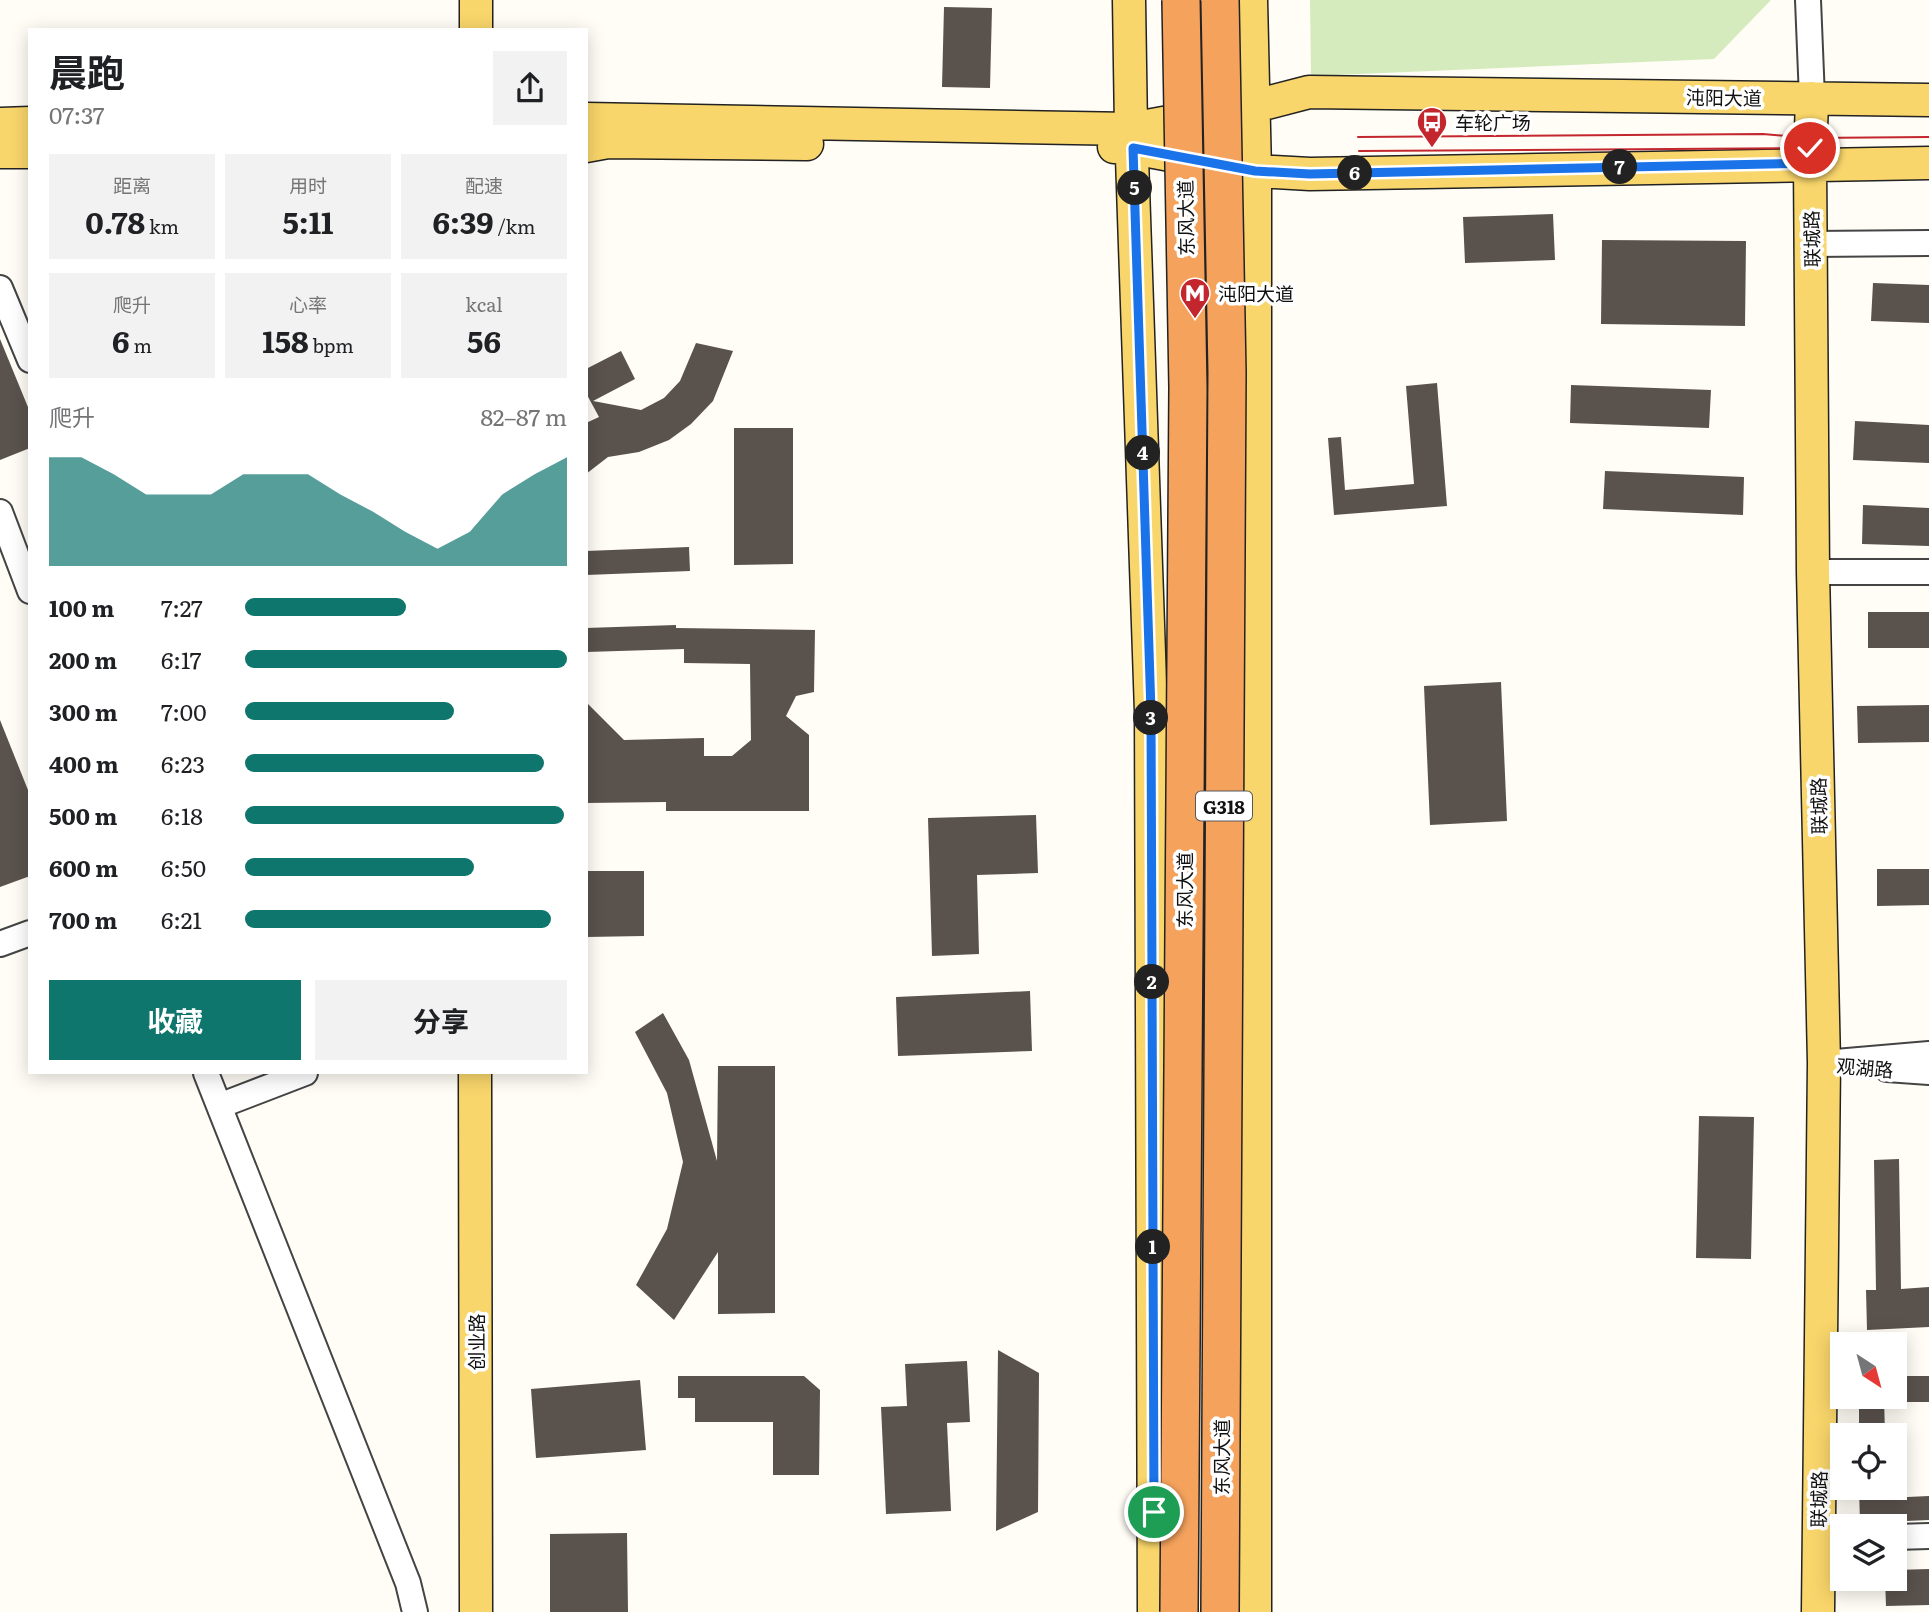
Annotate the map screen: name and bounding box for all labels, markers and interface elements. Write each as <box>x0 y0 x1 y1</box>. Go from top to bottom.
text: 晨跑 <box>49 42 125 99</box>
button: share <box>493 51 567 125</box>
street label: 沌阳大道 <box>1686 82 1762 112</box>
text: 07:37 <box>49 97 104 131</box>
bus stop icon: 车轮广场 <box>1415 105 1449 149</box>
place label: 车轮广场 <box>1455 108 1531 136</box>
pin <box>1780 118 1840 178</box>
icon: check <box>1791 129 1829 167</box>
pin: 7 <box>1602 150 1638 184</box>
text: 7 <box>1614 152 1625 180</box>
pin: 6 <box>1338 156 1372 190</box>
text: 6 <box>1349 158 1360 186</box>
pin: 5 <box>1118 170 1152 206</box>
text: 距离 <box>113 171 151 199</box>
text: 用时 <box>289 171 327 199</box>
text: 配速 <box>465 171 503 199</box>
text: 5 <box>1129 173 1140 201</box>
street label: 东风大道 <box>1170 180 1200 256</box>
text: 0.78 <box>85 199 145 243</box>
text: 5:11 <box>282 199 334 243</box>
text: 6:39 <box>433 199 494 243</box>
street label: 联城路 <box>1797 210 1825 268</box>
text: km <box>145 212 179 240</box>
text: /km <box>494 212 535 240</box>
metro station icon: 沌阳大道 <box>1178 276 1212 320</box>
place label: 沌阳大道 <box>1218 279 1294 307</box>
text: 爬升 <box>113 290 151 318</box>
text: 心率 <box>289 290 327 318</box>
text: kcal <box>465 290 503 318</box>
text: 6 <box>112 318 130 362</box>
text: 158 <box>262 318 309 362</box>
text: 56 <box>467 318 501 362</box>
text: m <box>130 331 152 359</box>
text: bpm <box>309 331 354 359</box>
text: 爬升 <box>49 399 95 433</box>
text: 82–87 m <box>480 399 567 433</box>
pin: 4 <box>1126 435 1160 470</box>
text: 4 <box>1137 438 1148 466</box>
text: 100 m <box>49 590 114 624</box>
text: 7:27 <box>161 590 203 624</box>
text: 200 m <box>49 642 117 676</box>
text: 6:17 <box>161 642 201 676</box>
text: 300 m <box>49 694 118 728</box>
text: 7:00 <box>161 694 206 728</box>
pin: 3 <box>1134 700 1168 736</box>
text: 3 <box>1145 703 1156 731</box>
text: 400 m <box>49 746 119 780</box>
text: 6:23 <box>161 746 205 780</box>
street label: 联城路 <box>1804 777 1832 835</box>
road number: G318 <box>1196 792 1252 820</box>
text: 500 m <box>49 798 117 832</box>
text: 6:18 <box>161 798 203 832</box>
text: 600 m <box>49 850 118 884</box>
text: 6:50 <box>161 850 206 884</box>
street label: 东风大道 <box>1170 852 1198 928</box>
text: 700 m <box>49 902 117 936</box>
text: 6:21 <box>161 902 202 936</box>
pin: 2 <box>1134 964 1170 1000</box>
text: 2 <box>1146 967 1157 995</box>
button: 收藏 <box>49 980 301 1060</box>
button: 分享 <box>315 980 567 1060</box>
street label: 观湖路 <box>1835 1051 1895 1083</box>
pin: 1 <box>1136 1230 1170 1264</box>
text: 1 <box>1149 1232 1156 1260</box>
street label: 创业路 <box>462 1313 490 1371</box>
north arrow <box>1830 1332 1908 1409</box>
map controls <box>1830 1332 1907 1591</box>
street label: 东风大道 <box>1207 1419 1235 1495</box>
button: locate <box>1830 1423 1907 1500</box>
street label: 联城路 <box>1804 1470 1832 1528</box>
pin <box>1124 1482 1184 1542</box>
icon: arrive <box>1135 1493 1173 1531</box>
button: layers <box>1830 1514 1907 1591</box>

